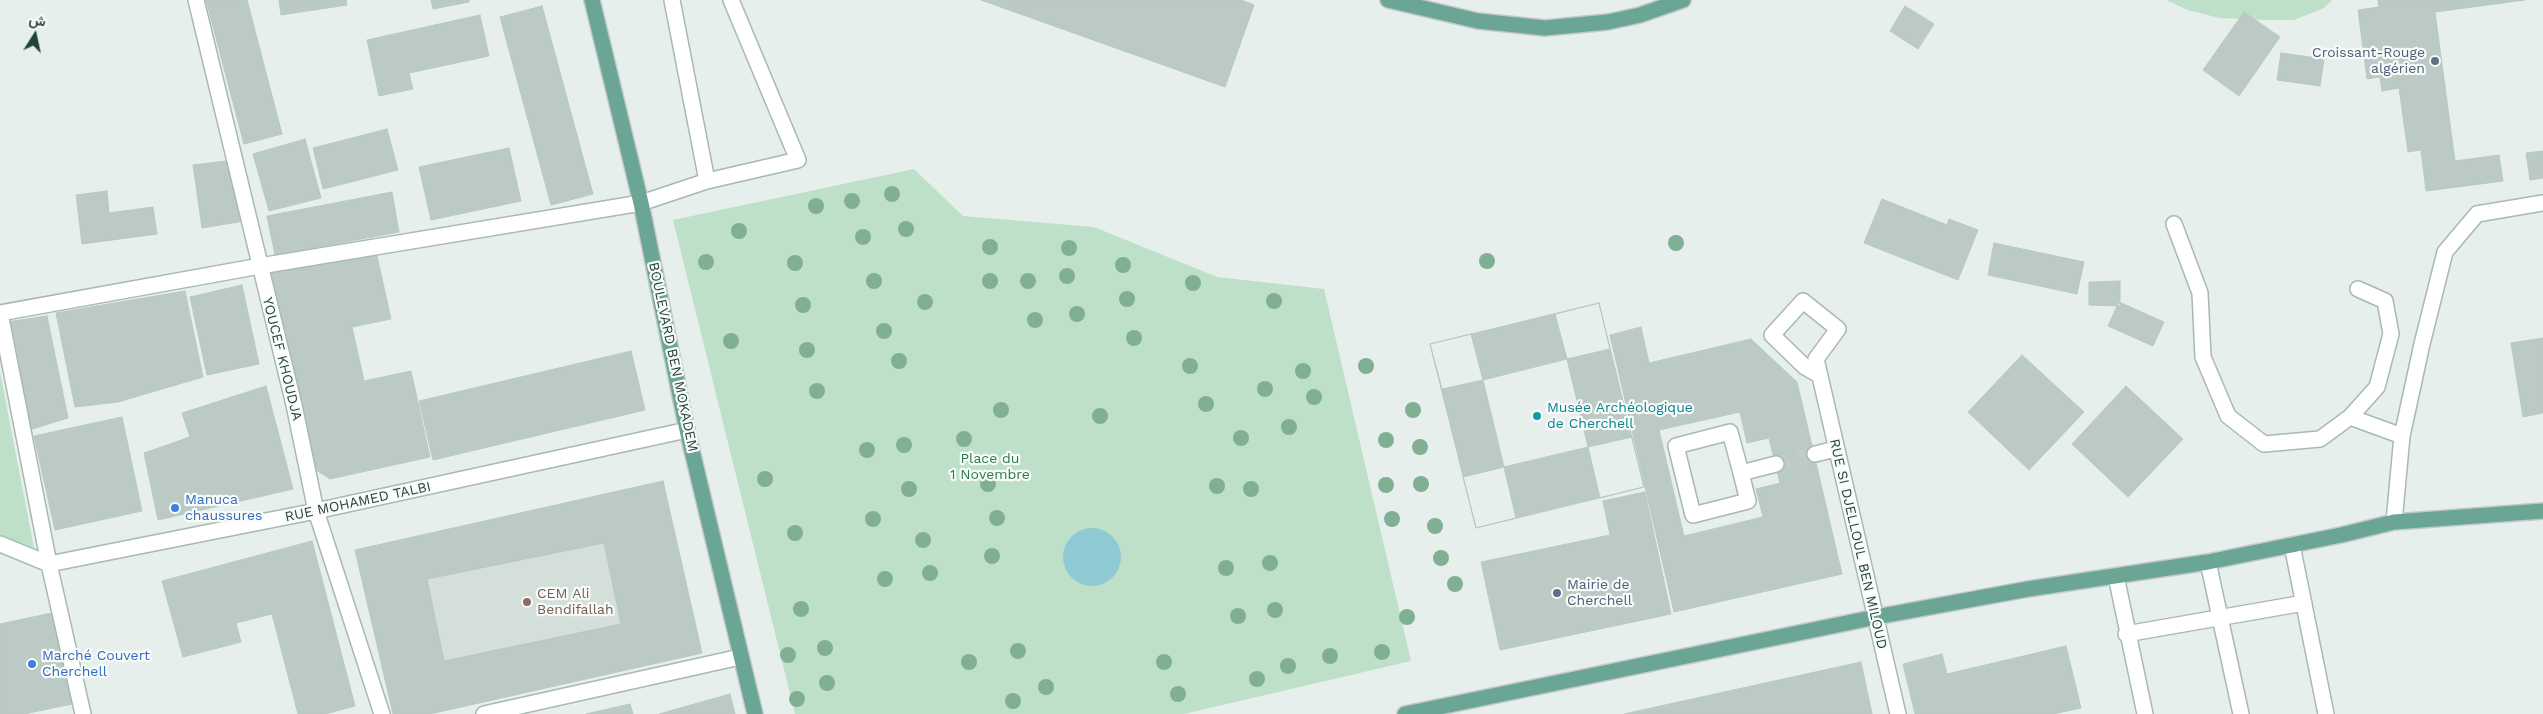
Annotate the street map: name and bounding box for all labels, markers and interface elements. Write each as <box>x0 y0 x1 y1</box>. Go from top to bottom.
north arrow <box>10 10 60 60</box>
text: ش <box>28 11 47 30</box>
place label: Croissant-Rouge algérien <box>2312 45 2425 78</box>
marker: Croissant-Rouge algérien <box>2429 55 2441 67</box>
street label: BOULEVARD BEN MOKADEM <box>645 261 701 453</box>
street label: YOUCEF KHOUDJA <box>259 295 305 423</box>
place label: Musée Archéologique de Cherchell <box>1547 400 1693 432</box>
marker: Musée Archéologique de Cherchell <box>1531 410 1543 422</box>
street label: RUE SI DJELLOUL BEN MILOUD <box>1826 437 1890 651</box>
park label: Place du 1 Novembre <box>950 451 1030 484</box>
street label: RUE MOHAMED TALBI <box>284 478 432 526</box>
place label: Manuca chaussures <box>185 492 262 524</box>
marker: Manuca chaussures <box>169 502 181 514</box>
place label: Mairie de Cherchell <box>1567 577 1632 610</box>
place label: CEM Ali Bendifallah <box>537 586 614 618</box>
marker: Mairie de Cherchell <box>1551 587 1563 599</box>
marker: CEM Ali Bendifallah <box>521 596 533 608</box>
place label: Marché Couvert Cherchell <box>42 648 150 680</box>
marker: Marché Couvert Cherchell <box>26 658 38 670</box>

